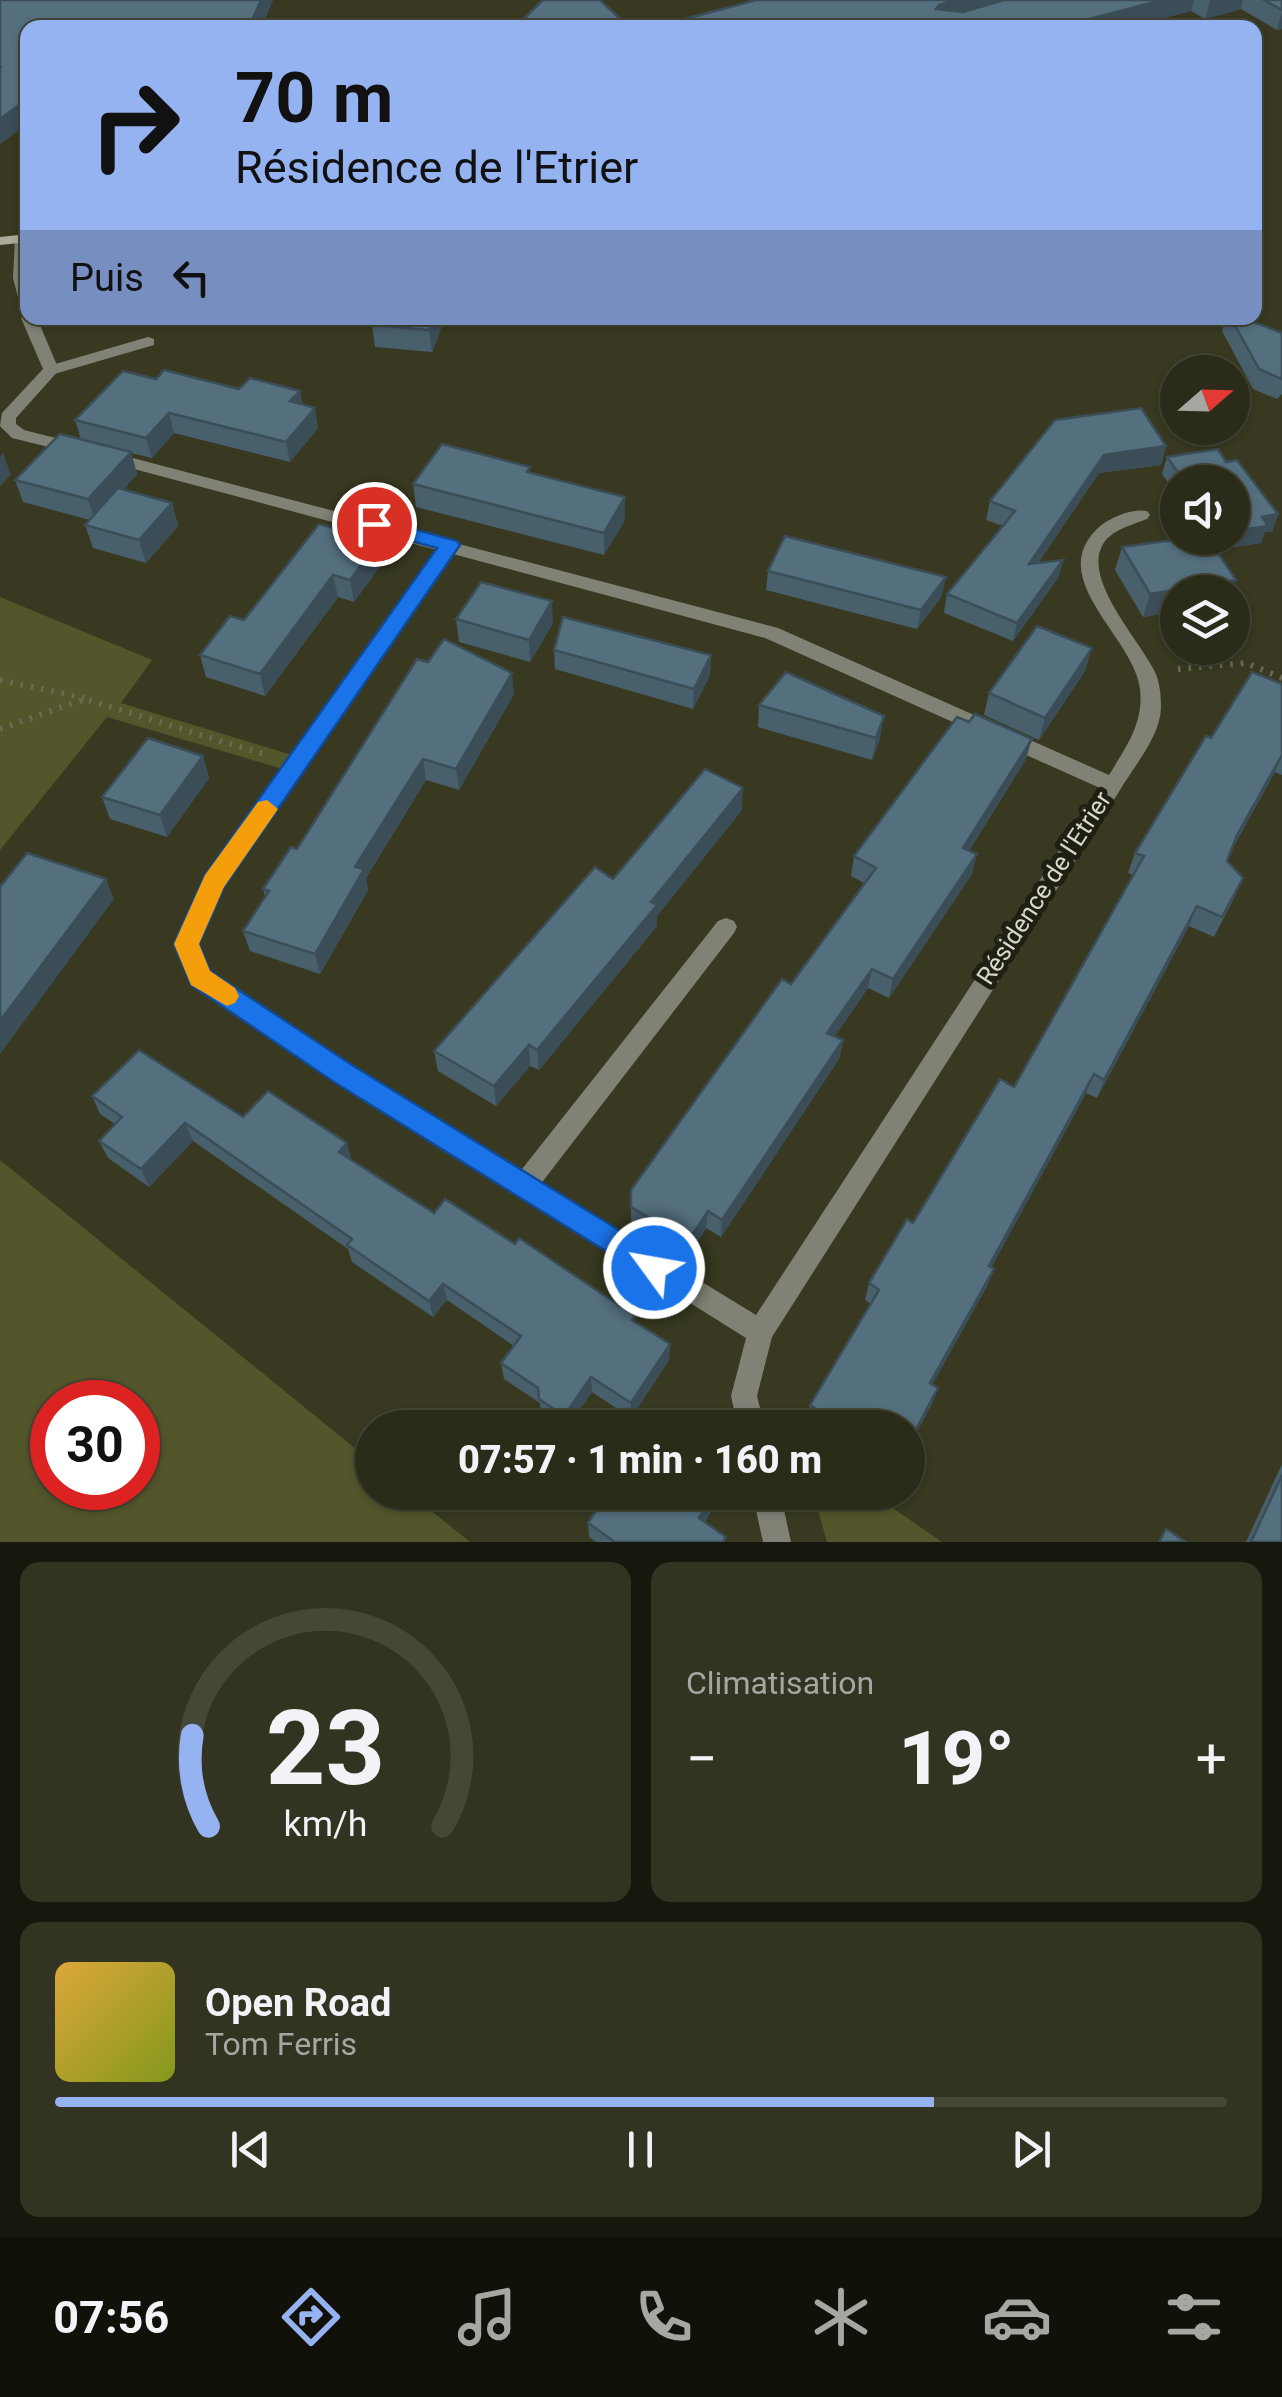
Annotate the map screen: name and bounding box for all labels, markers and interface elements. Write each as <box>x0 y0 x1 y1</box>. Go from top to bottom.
text: 70 m <box>235 57 393 139</box>
icon: right <box>70 60 200 190</box>
text: Résidence de l'Etrier <box>235 141 638 194</box>
icon: left <box>164 250 219 305</box>
text: Puis <box>70 256 144 300</box>
north arrow <box>1160 355 1250 445</box>
map controls <box>1160 355 1250 665</box>
button: sound <box>1160 465 1250 555</box>
pin <box>332 482 417 567</box>
icon: arrive <box>347 497 402 552</box>
button: layers <box>1160 575 1250 665</box>
street label: Résidence de l'Etrier <box>971 786 1117 990</box>
position arrow <box>602 1216 706 1320</box>
speed limit sign: 30 <box>30 1380 160 1510</box>
text: 07:57 · 1 min · 160 m <box>458 1438 822 1482</box>
text: Climatisation <box>686 1664 874 1702</box>
text: 23 <box>266 1688 385 1809</box>
text: 19° <box>899 1714 1015 1802</box>
text: − <box>686 1727 717 1791</box>
text: + <box>1196 1727 1227 1791</box>
text: km/h <box>284 1803 367 1845</box>
text: Open Road <box>205 1981 391 2025</box>
text: Tom Ferris <box>205 2025 357 2063</box>
icon: previous <box>223 2122 278 2177</box>
icon: pause <box>613 2122 668 2177</box>
icon: next <box>1004 2122 1059 2177</box>
icon: directions <box>276 2282 346 2352</box>
icon: music <box>452 2282 522 2352</box>
icon: phone <box>629 2282 699 2352</box>
icon: climate <box>806 2282 876 2352</box>
icon: car <box>982 2282 1052 2352</box>
icon: filters <box>1159 2282 1229 2352</box>
text: 07:56 <box>53 2291 169 2344</box>

